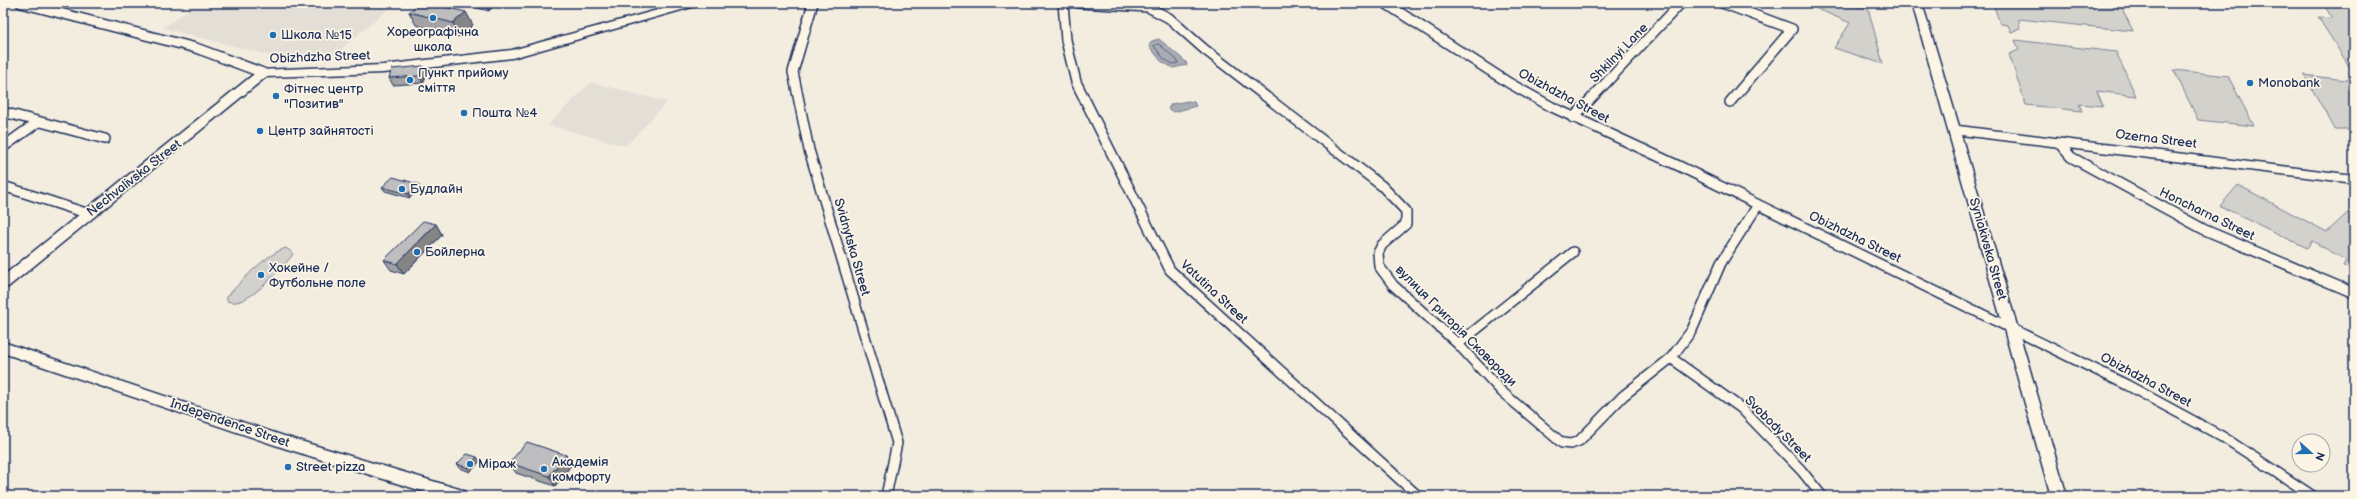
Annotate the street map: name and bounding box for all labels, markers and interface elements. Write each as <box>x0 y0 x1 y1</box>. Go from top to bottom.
marker: Хореографічна школа <box>428 13 438 23</box>
street label: Shkilnyi Lane <box>1587 20 1652 86</box>
place label: Хореографічна школа <box>387 24 479 55</box>
place label: Школа №15 <box>281 27 352 43</box>
marker: Школа №15 <box>268 30 278 40</box>
street label: Obizhdzha Street <box>269 47 371 67</box>
place label: Пункт прийому сміття <box>418 65 508 96</box>
street label: Obizhdzha Street <box>1516 65 1612 127</box>
marker: Пункт прийому сміття <box>405 75 415 85</box>
place label: Monobank <box>2258 75 2320 91</box>
marker: Monobank <box>2245 78 2255 88</box>
place label: Фітнес центр "Позитив" <box>284 81 364 112</box>
marker: Фітнес центр "Позитив" <box>271 91 281 101</box>
place label: Пошта №4 <box>472 105 537 121</box>
marker: Пошта №4 <box>459 108 469 118</box>
place label: Центр зайнятості <box>268 123 374 139</box>
marker: Центр зайнятості <box>255 126 265 136</box>
street label: Ozerna Street <box>2114 126 2198 152</box>
street label: Nechvalivska Street <box>83 136 185 220</box>
place label: Будлайн <box>410 181 463 197</box>
marker: Будлайн <box>397 184 407 194</box>
street label: Honcharna Street <box>2157 184 2257 244</box>
street label: Svidnytska Street <box>830 196 874 298</box>
street label: Syniakivska Street <box>1966 196 2010 302</box>
street label: Obizhdzha Street <box>1806 208 1904 266</box>
place label: Бойлерна <box>425 244 486 260</box>
marker: Бойлерна <box>412 247 422 257</box>
street label: Vatutina Street <box>1177 257 1251 327</box>
place label: Хокейне / Футбольне поле <box>269 260 366 291</box>
street label: вулиця Григорія Сковороди <box>1392 262 1520 390</box>
marker: Хокейне / Футбольне поле <box>256 270 266 280</box>
street label: Obizhdzha Street <box>2098 349 2194 411</box>
street label: Svobody Street <box>1741 392 1815 466</box>
street label: Independence Street <box>168 395 292 451</box>
north arrow <box>2291 433 2331 473</box>
text: N <box>2312 450 2327 463</box>
place label: Академія комфорту <box>551 454 611 485</box>
place label: Міраж <box>478 456 517 472</box>
place label: Street pizza <box>296 459 365 475</box>
marker: Міраж <box>465 459 475 469</box>
marker: Street pizza <box>283 462 293 472</box>
marker: Академія комфорту <box>539 464 549 474</box>

